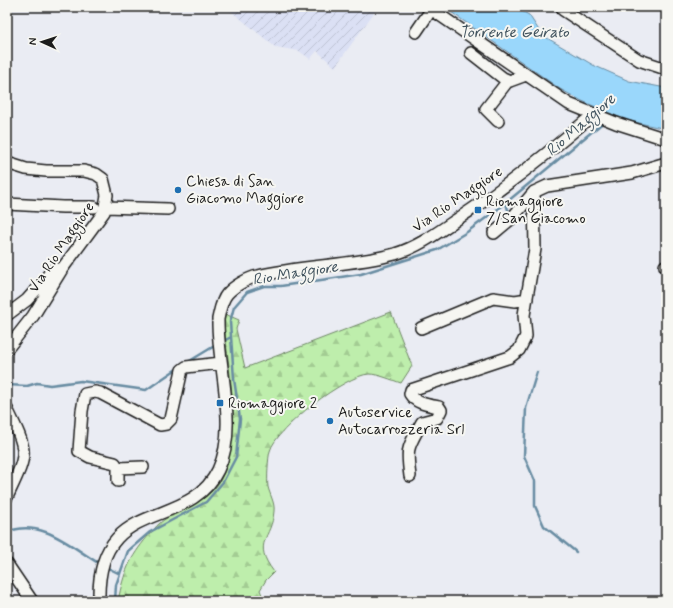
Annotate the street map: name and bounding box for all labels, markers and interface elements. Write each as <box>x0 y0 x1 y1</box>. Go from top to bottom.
north arrow <box>22 22 62 62</box>
water label: Torrente Geirato <box>459 22 569 43</box>
text: N <box>26 38 40 46</box>
water label: Rio Maggiore <box>542 89 622 163</box>
street label: Via Rio Maggiore <box>408 162 507 238</box>
place label: Chiesa di San Giacomo Maggiore <box>186 172 304 210</box>
marker: Chiesa di San Giacomo Maggiore <box>173 185 183 195</box>
place label: Riomaggiore 7/San Giacomo <box>486 192 586 229</box>
street label: Via Rio Maggiore <box>24 198 100 297</box>
marker: Riomaggiore 7/San Giacomo <box>473 205 483 215</box>
water label: Rio Maggiore <box>251 256 340 293</box>
place label: Riomaggiore 2 <box>228 394 317 415</box>
marker: Riomaggiore 2 <box>215 398 225 408</box>
place label: Autoservice Autocarrozzeria Srl <box>338 403 464 440</box>
marker: Autoservice Autocarrozzeria Srl <box>325 416 335 426</box>

